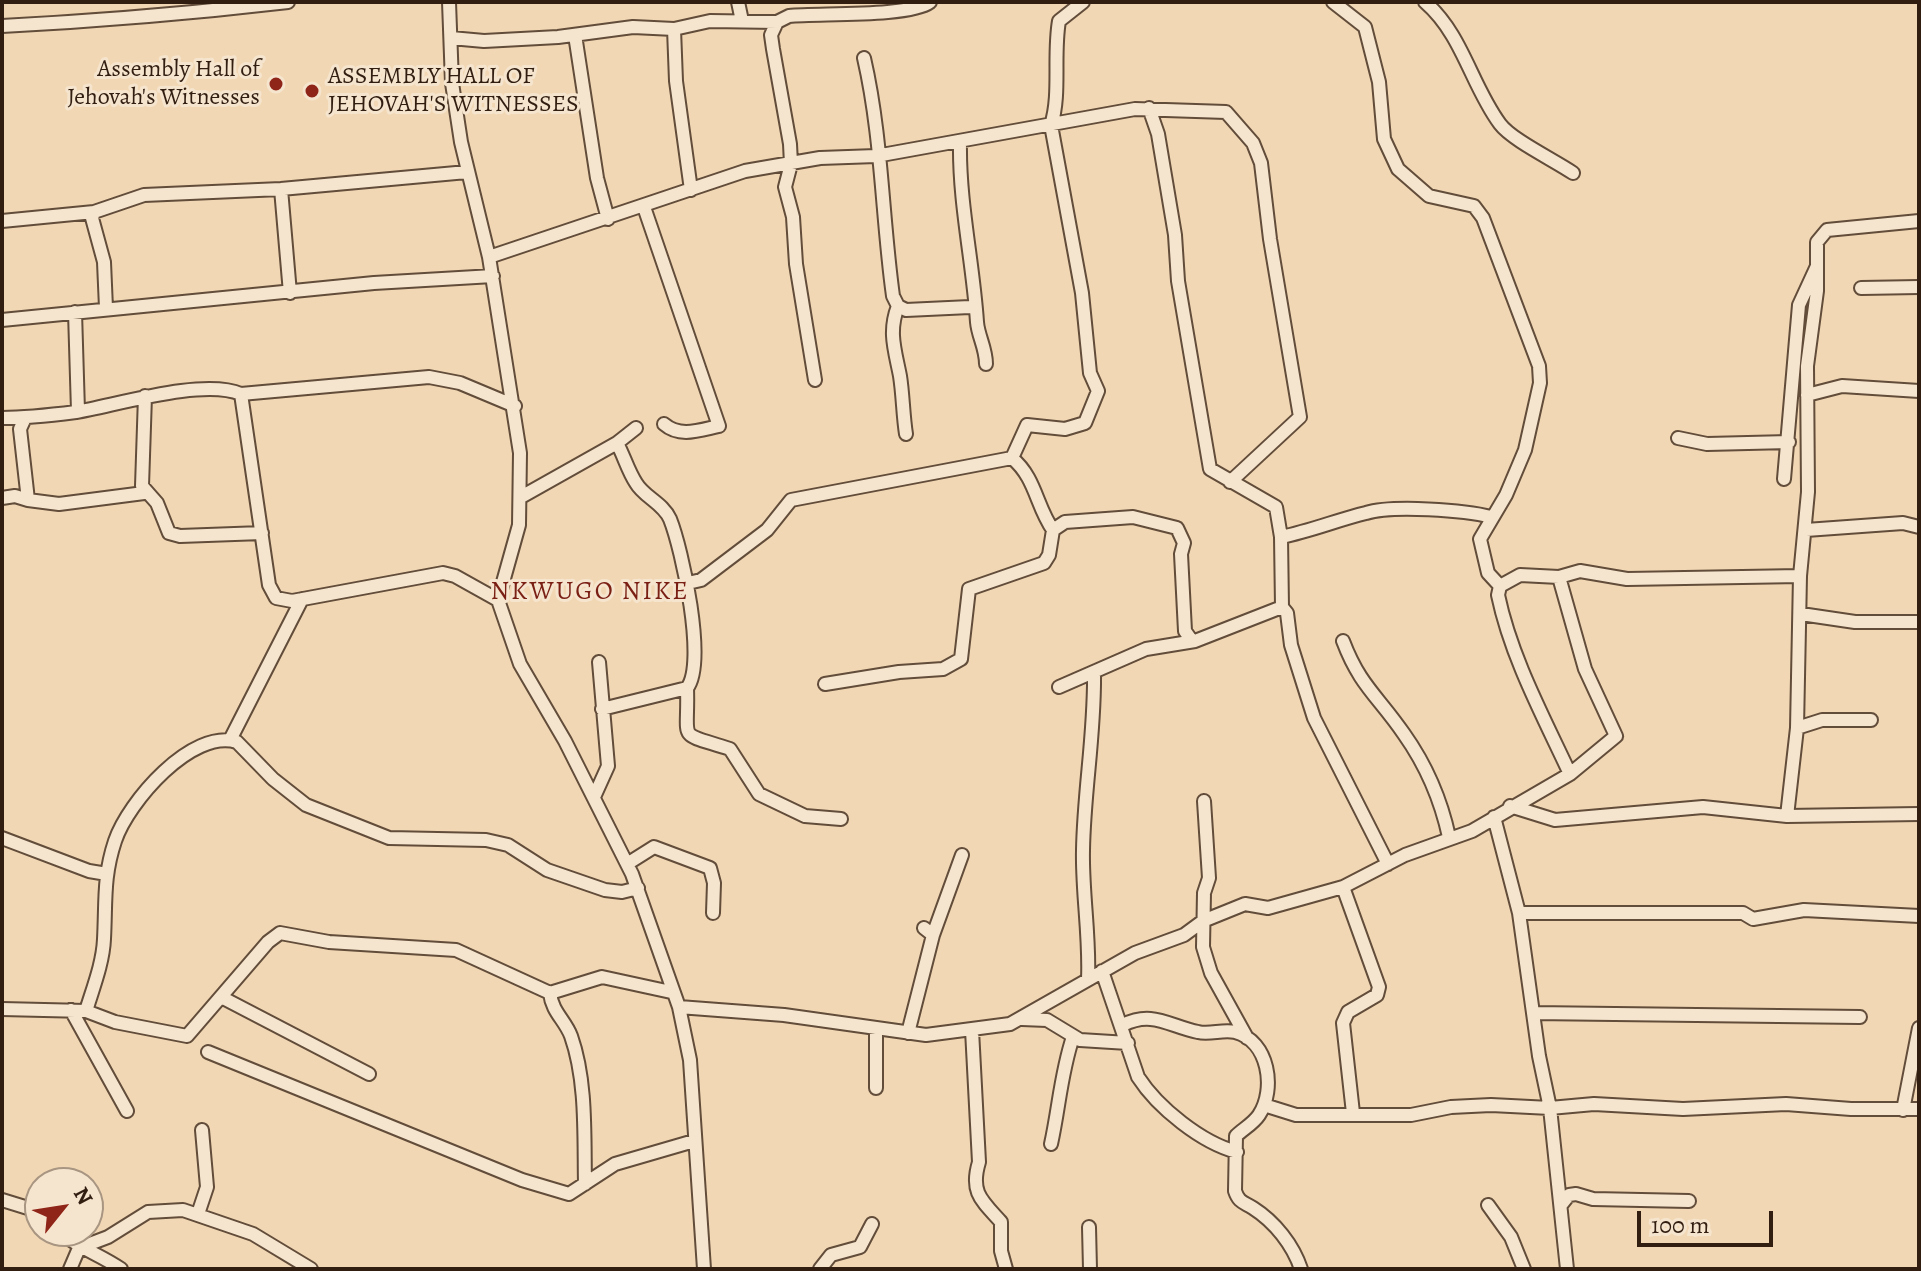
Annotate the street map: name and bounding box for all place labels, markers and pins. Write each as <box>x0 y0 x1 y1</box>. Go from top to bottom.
place label: Assembly Hall of Jehovah's Witnesses <box>67 56 260 112</box>
place label: ASSEMBLY HALL OF JEHOVAH'S WITNESSES <box>328 63 579 119</box>
marker: Assembly Hall of Jehovah's Witnesses <box>267 75 285 93</box>
marker: ASSEMBLY HALL OF JEHOVAH'S WITNESSES <box>303 82 321 100</box>

